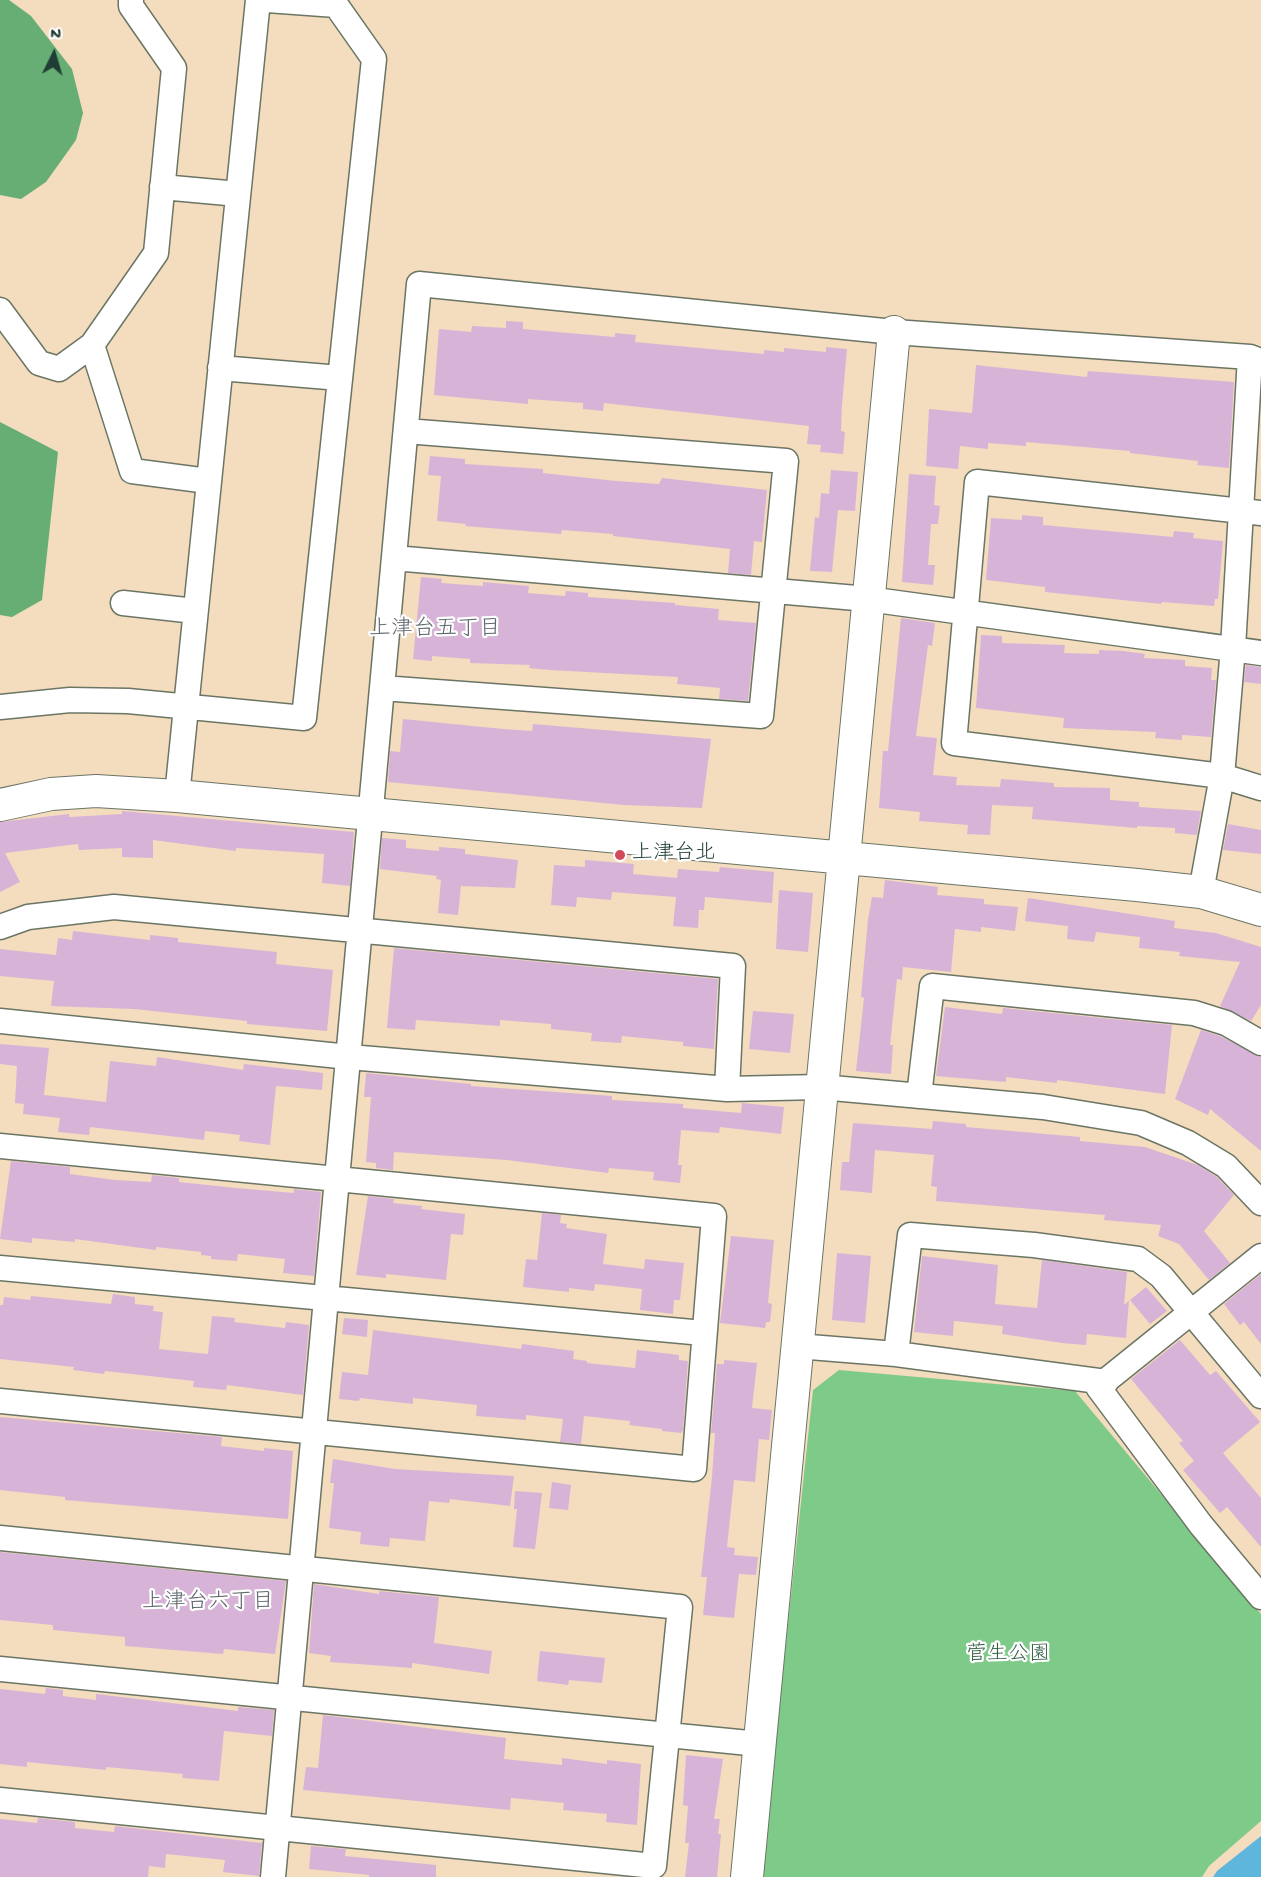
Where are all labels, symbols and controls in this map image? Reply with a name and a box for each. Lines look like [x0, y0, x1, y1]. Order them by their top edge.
north arrow [24, 24, 84, 84]
text: N [50, 26, 62, 45]
district label: 上津台五丁目 [369, 618, 501, 644]
place label: 上津台北 [632, 842, 716, 868]
marker: 上津台北 [613, 848, 627, 862]
district label: 上津台六丁目 [142, 1591, 274, 1617]
park label: 菅生公園 [966, 1643, 1050, 1669]

